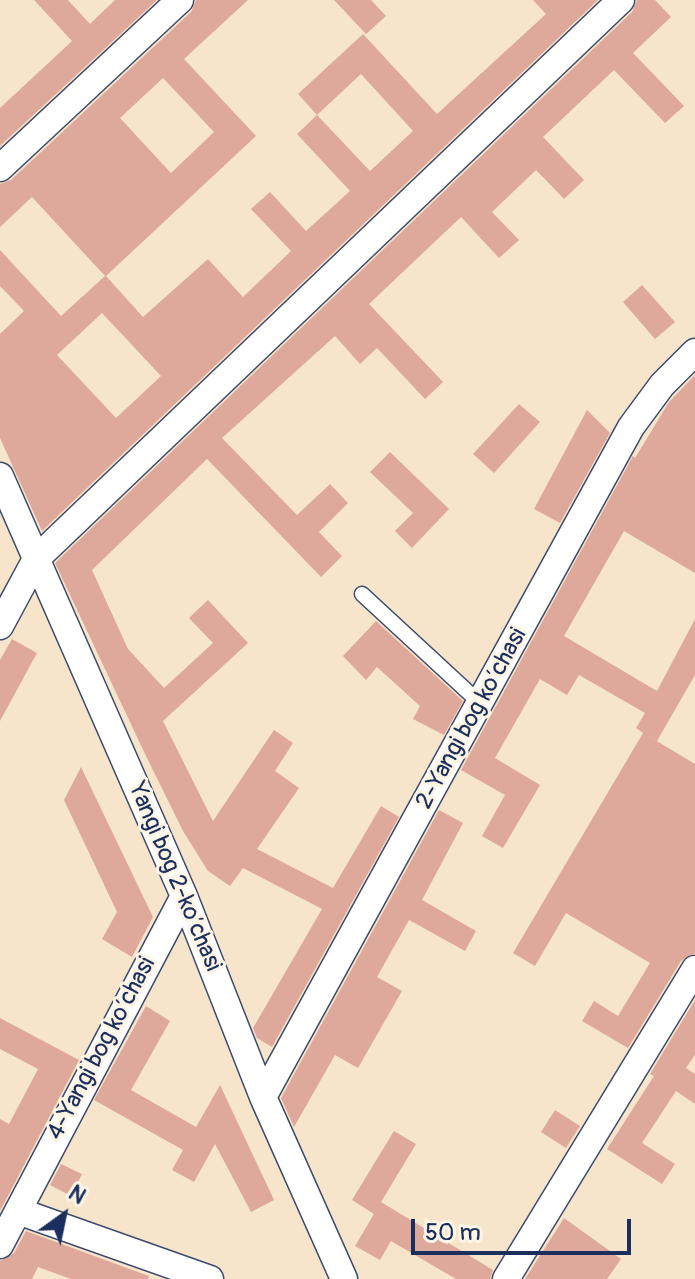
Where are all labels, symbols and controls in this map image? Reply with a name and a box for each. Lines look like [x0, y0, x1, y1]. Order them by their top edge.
street label: 2-Yangi bog koʼchasi [410, 624, 534, 814]
street label: Yangi bog 2-koʼchasi [121, 778, 227, 976]
street label: 4-Yangi bog koʼchasi [42, 953, 162, 1145]
north arrow [24, 1175, 104, 1255]
text: N [63, 1179, 91, 1211]
scale bar [415, 1203, 635, 1253]
text: 50 m [425, 1218, 481, 1247]

